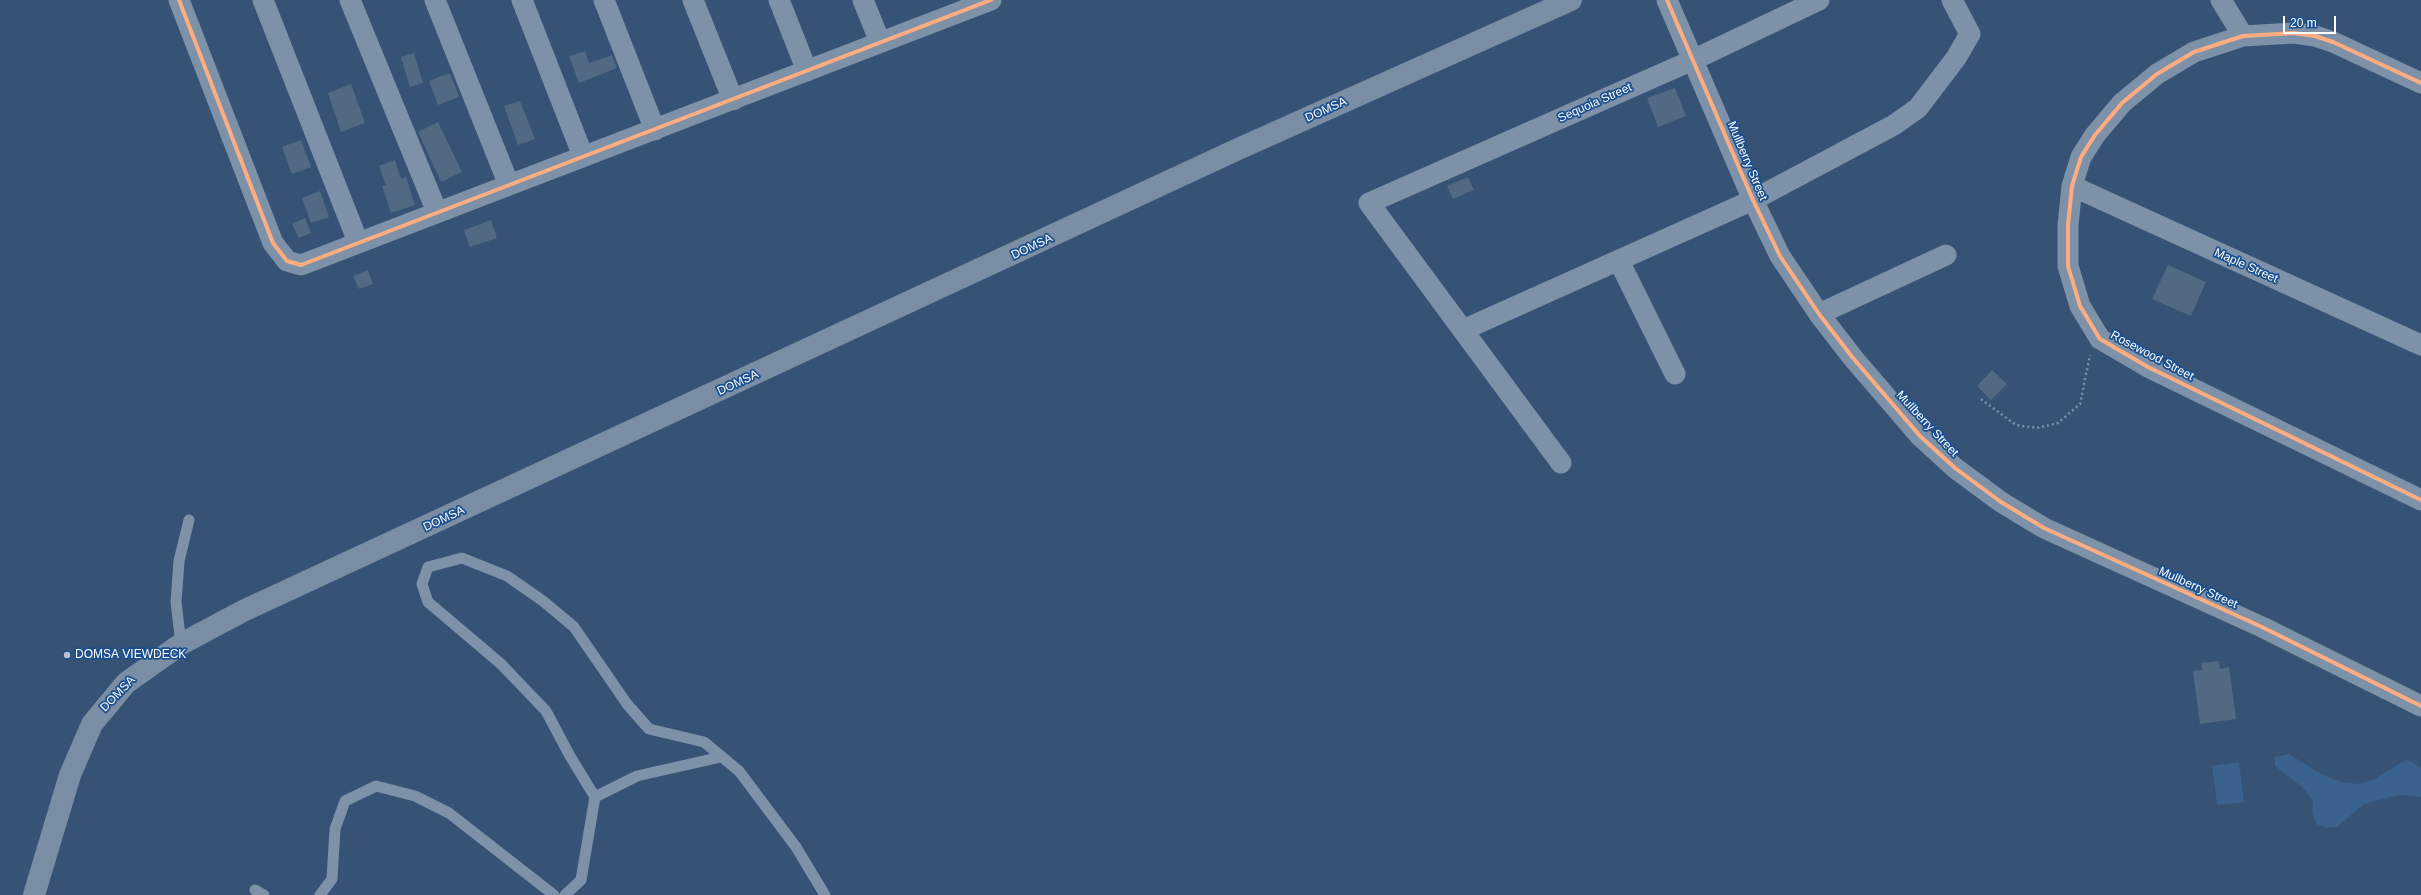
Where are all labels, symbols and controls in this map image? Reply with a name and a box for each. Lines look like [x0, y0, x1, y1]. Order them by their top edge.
scale bar [2285, 8, 2338, 34]
text: 20 m [2290, 16, 2317, 30]
street label: Sequoia Street [1556, 80, 1634, 126]
street label: DOMSA [1303, 94, 1349, 126]
street label: Mullberry Street [1724, 119, 1770, 203]
street label: DOMSA [1009, 231, 1055, 263]
street label: Maple Street [2212, 246, 2280, 286]
street label: Rosewood Street [2108, 328, 2196, 384]
street label: DOMSA [715, 367, 761, 399]
street label: Mullberry Street [1893, 388, 1961, 460]
street label: DOMSA [421, 503, 467, 535]
street label: Mullberry Street [2156, 564, 2240, 612]
place label: DOMSA VIEWDECK [75, 648, 186, 662]
marker: DOMSA VIEWDECK [62, 650, 72, 660]
street label: DOMSA [98, 673, 138, 715]

